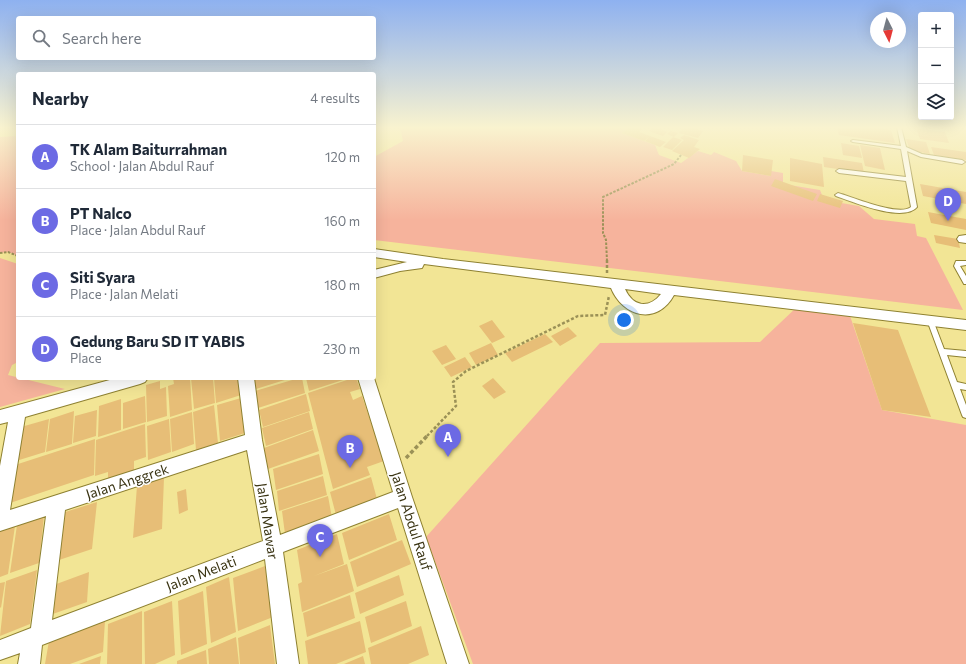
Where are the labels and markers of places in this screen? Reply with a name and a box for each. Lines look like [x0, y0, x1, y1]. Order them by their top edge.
pin: D [935, 188, 961, 221]
pin: A [435, 424, 461, 457]
pin: B [337, 435, 363, 468]
pin: C [307, 524, 333, 557]

